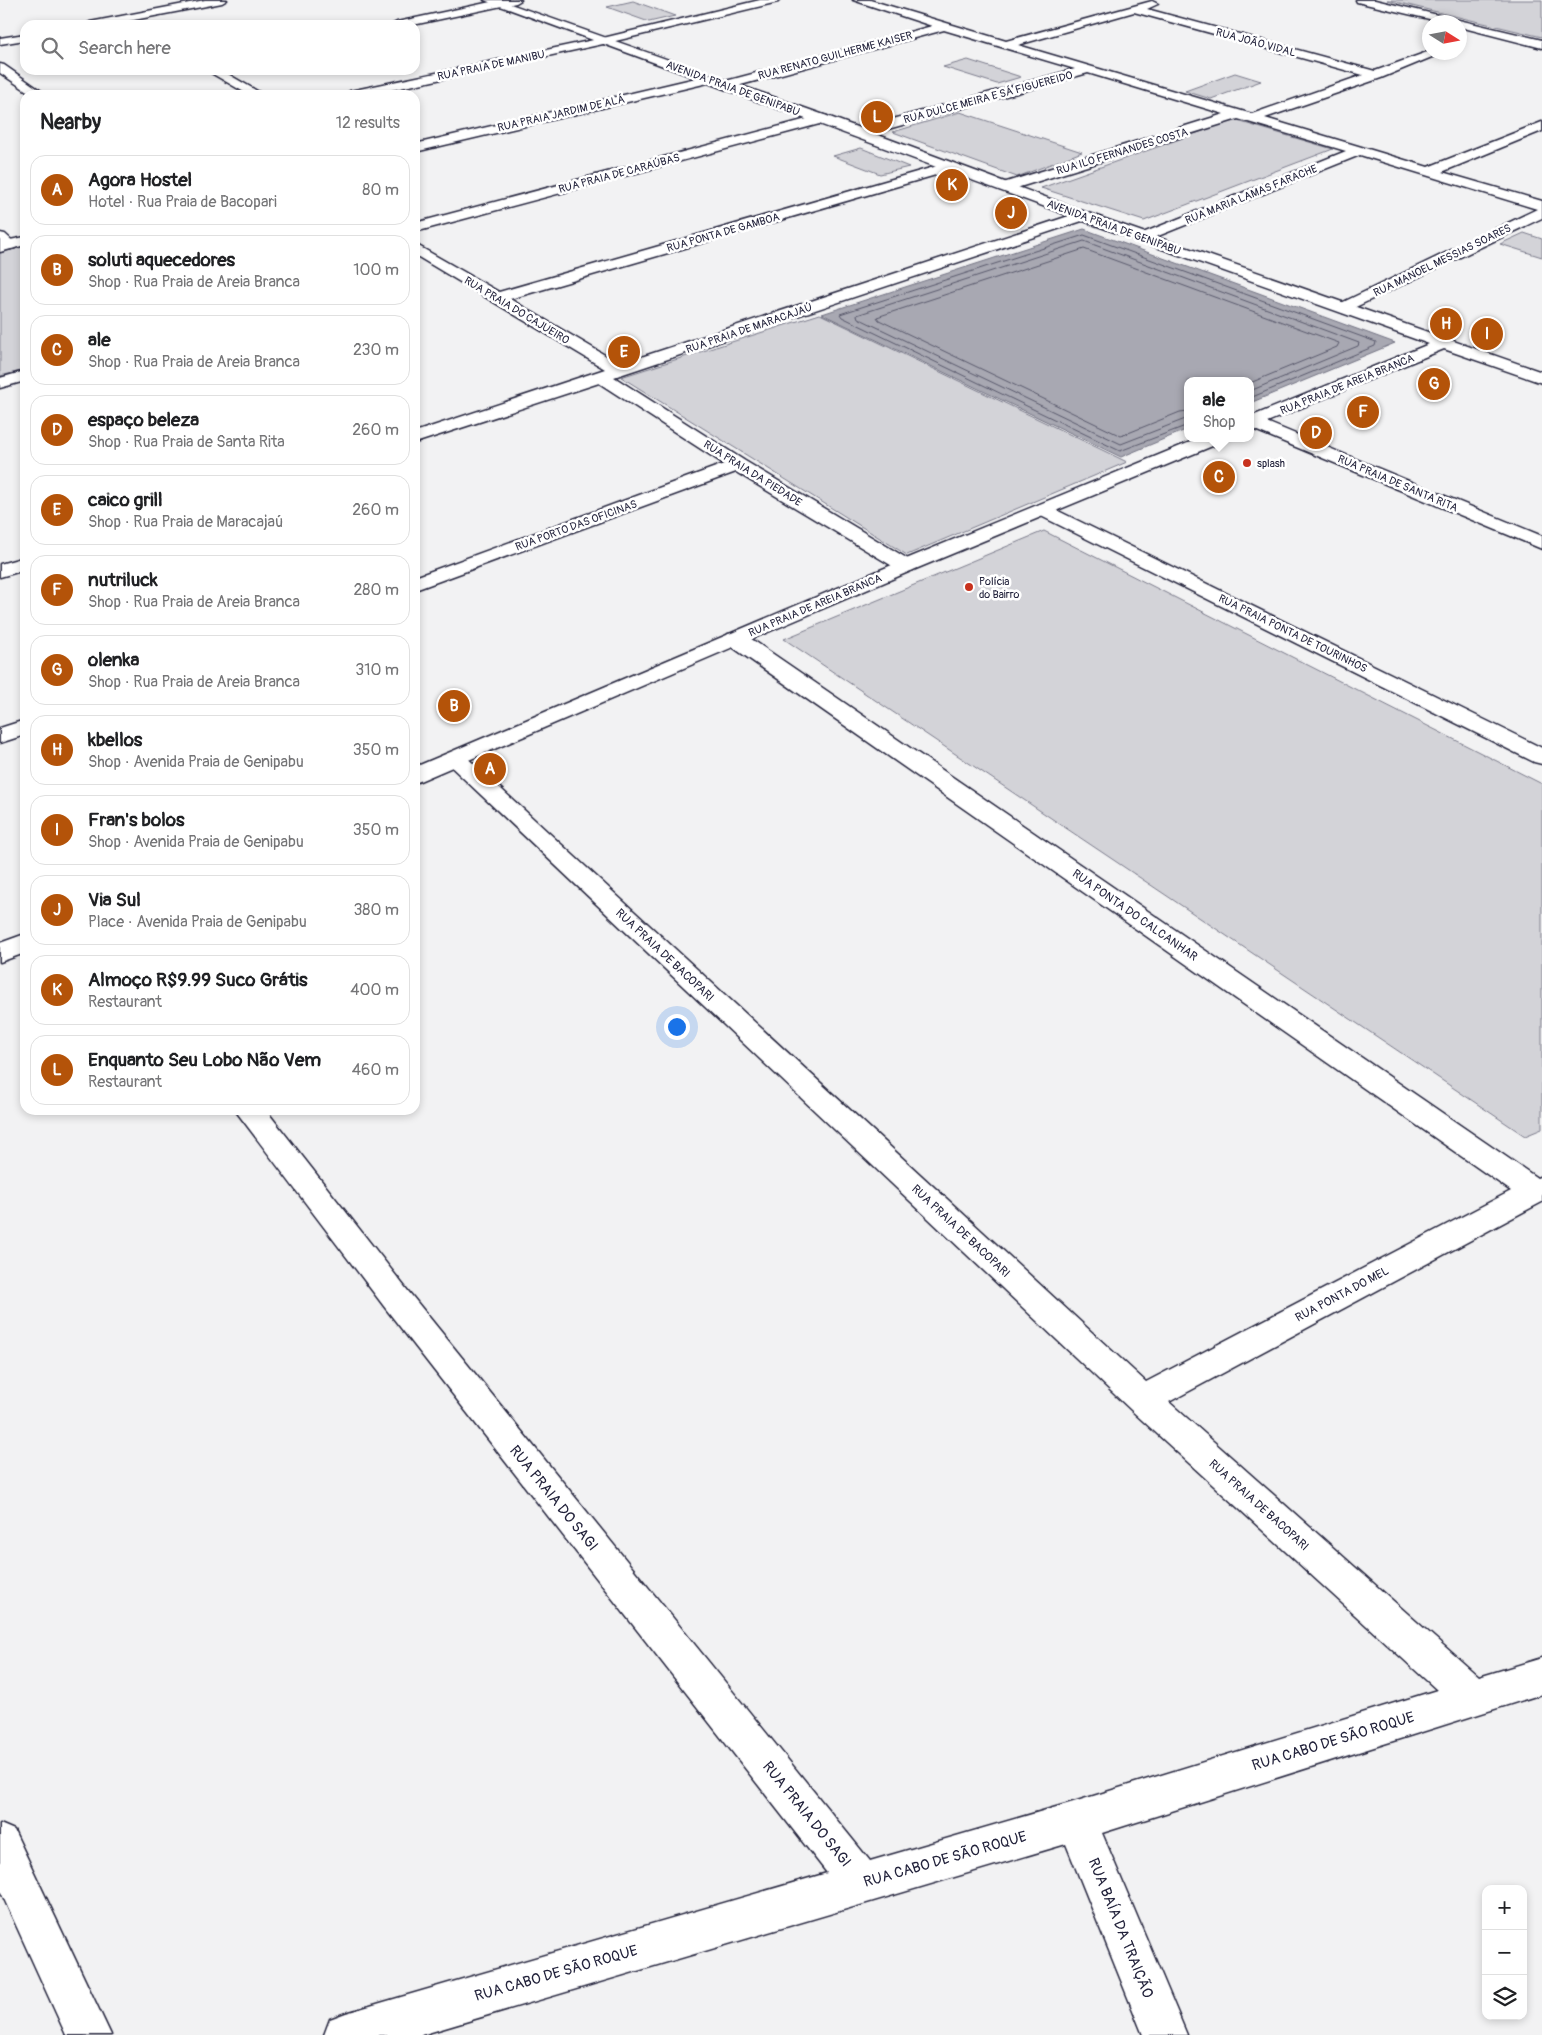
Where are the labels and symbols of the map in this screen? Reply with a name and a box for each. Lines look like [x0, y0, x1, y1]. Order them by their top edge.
north arrow [1422, 15, 1467, 60]
street label: RUA JOÃO VIDAL [1215, 26, 1297, 59]
street label: RUA RENATO GUILHERME KAISER [757, 29, 914, 82]
street label: RUA PRAIA DE MANIBU [436, 48, 546, 83]
street label: AVENIDA PRAIA DE GENIPABU [664, 58, 801, 119]
street label: RUA DULCE MEIRA E SÁ FIGUEREIDO [902, 69, 1074, 126]
street label: RUA PRAIA JARDIM DE ALÁ [496, 93, 626, 134]
pin: L [861, 98, 893, 136]
street label: RUA ILO FERNANDES COSTA [1055, 125, 1189, 178]
street label: RUA PRAIA DE CARAÚBAS [557, 151, 681, 196]
street label: RUA MARIA LAMAS FARACHE [1183, 162, 1319, 227]
pin: K [936, 166, 968, 204]
pin: J [995, 194, 1027, 232]
street label: AVENIDA PRAIA DE GENIPABU [1045, 197, 1182, 258]
street label: RUA PONTA DE GAMBOA [665, 210, 781, 255]
street label: RUA MANOEL MESSIAS SOARES [1371, 221, 1513, 300]
street label: RUA PRAIA DO CAJUEIRO [462, 274, 572, 347]
street label: RUA PRAIA DE MARACAJAÚ [684, 301, 814, 356]
pin: H [1430, 305, 1462, 343]
pin: I [1471, 315, 1503, 353]
pin: E [608, 333, 640, 371]
street label: RUA PRAIA DE AREIA BRANCA [1278, 352, 1416, 417]
pin: G [1418, 365, 1450, 403]
pin: F [1347, 393, 1379, 431]
pin: D [1300, 414, 1332, 452]
street label: RUA PRAIA DA PIEDADE [701, 438, 804, 509]
street label: RUA PRAIA DE SANTA RITA [1336, 452, 1460, 515]
marker: splash [1241, 457, 1253, 469]
place label: splash [1257, 457, 1285, 470]
pin: C [1203, 458, 1235, 496]
street label: RUA PORTO DAS OFICINAS [514, 497, 639, 554]
street label: RUA PRAIA DE AREIA BRANCA [747, 571, 884, 639]
place label: Polícia do Bairro [979, 575, 1019, 601]
marker: Polícia do Bairro [963, 581, 975, 593]
street label: RUA PRAIA PONTA DE TOURINHOS [1216, 592, 1369, 675]
pin: B [438, 687, 470, 725]
pin: A [474, 750, 506, 788]
street label: RUA PONTA DO CALCANHAR [1069, 866, 1200, 965]
street label: RUA PRAIA DE BACOPARI [612, 906, 717, 1005]
your location [664, 1014, 690, 1040]
street label: RUA PRAIA DE BACOPARI [908, 1182, 1013, 1281]
street label: RUA PONTA DO MEL [1293, 1263, 1392, 1325]
street label: RUA PRAIA DO SAGI [505, 1442, 602, 1555]
street label: RUA PRAIA DE BACOPARI [1206, 1457, 1312, 1554]
street label: RUA CABO DE SÃO ROQUE [1250, 1708, 1417, 1775]
street label: RUA PRAIA DO SAGI [758, 1758, 855, 1871]
street label: RUA CABO DE SÃO ROQUE [861, 1827, 1029, 1892]
street label: RUA BAÍA DA TRAIÇÃO [1084, 1855, 1157, 2001]
street label: RUA CABO DE SÃO ROQUE [472, 1941, 640, 2006]

